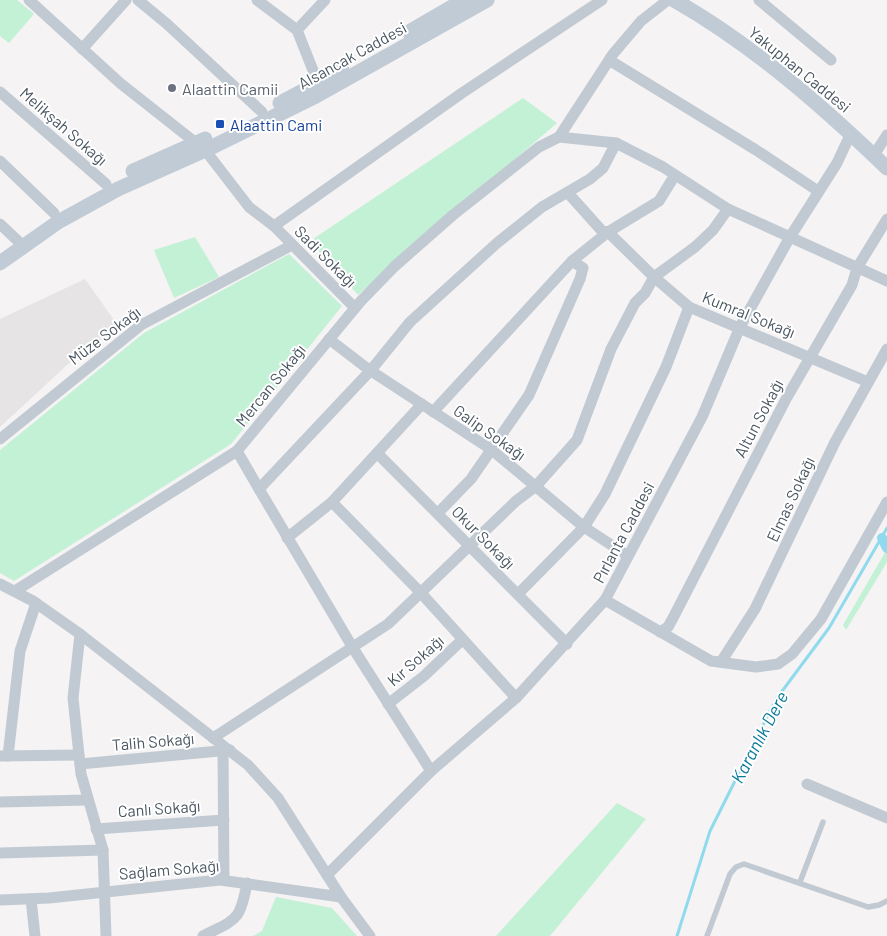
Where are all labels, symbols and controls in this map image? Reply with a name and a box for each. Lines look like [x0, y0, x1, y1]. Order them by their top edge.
street label: Alsancak Caddesi [295, 17, 409, 93]
street label: Yakuphan Caddesi [745, 22, 855, 116]
place label: Alaattin Camii [182, 79, 278, 98]
marker: Alaattin Camii [166, 82, 178, 94]
street label: Melikşah Sokağı [16, 83, 112, 169]
place label: Alaattin Cami [230, 115, 322, 134]
marker: Alaattin Cami [214, 118, 226, 130]
street label: Sadi Sokağı [291, 221, 361, 291]
street label: Kumral Sokağı [700, 287, 798, 341]
street label: Müze Sokağı [64, 302, 144, 368]
street label: Mercan Sokağı [231, 340, 309, 430]
street label: Altun Sokağı [729, 376, 787, 460]
street label: Galip Sokağı [450, 400, 530, 464]
street label: Elmas Sokağı [762, 453, 818, 545]
street label: Pırlanta Caddesi [588, 478, 658, 586]
street label: Okur Sokağı [448, 501, 520, 573]
street label: Kır Sokağı [383, 630, 447, 690]
water label: Karanlık Dere [726, 687, 792, 787]
street label: Talih Sokağı [111, 728, 195, 754]
street label: Canlı Sokağı [117, 796, 201, 820]
street label: Sağlam Sokağı [118, 855, 220, 883]

